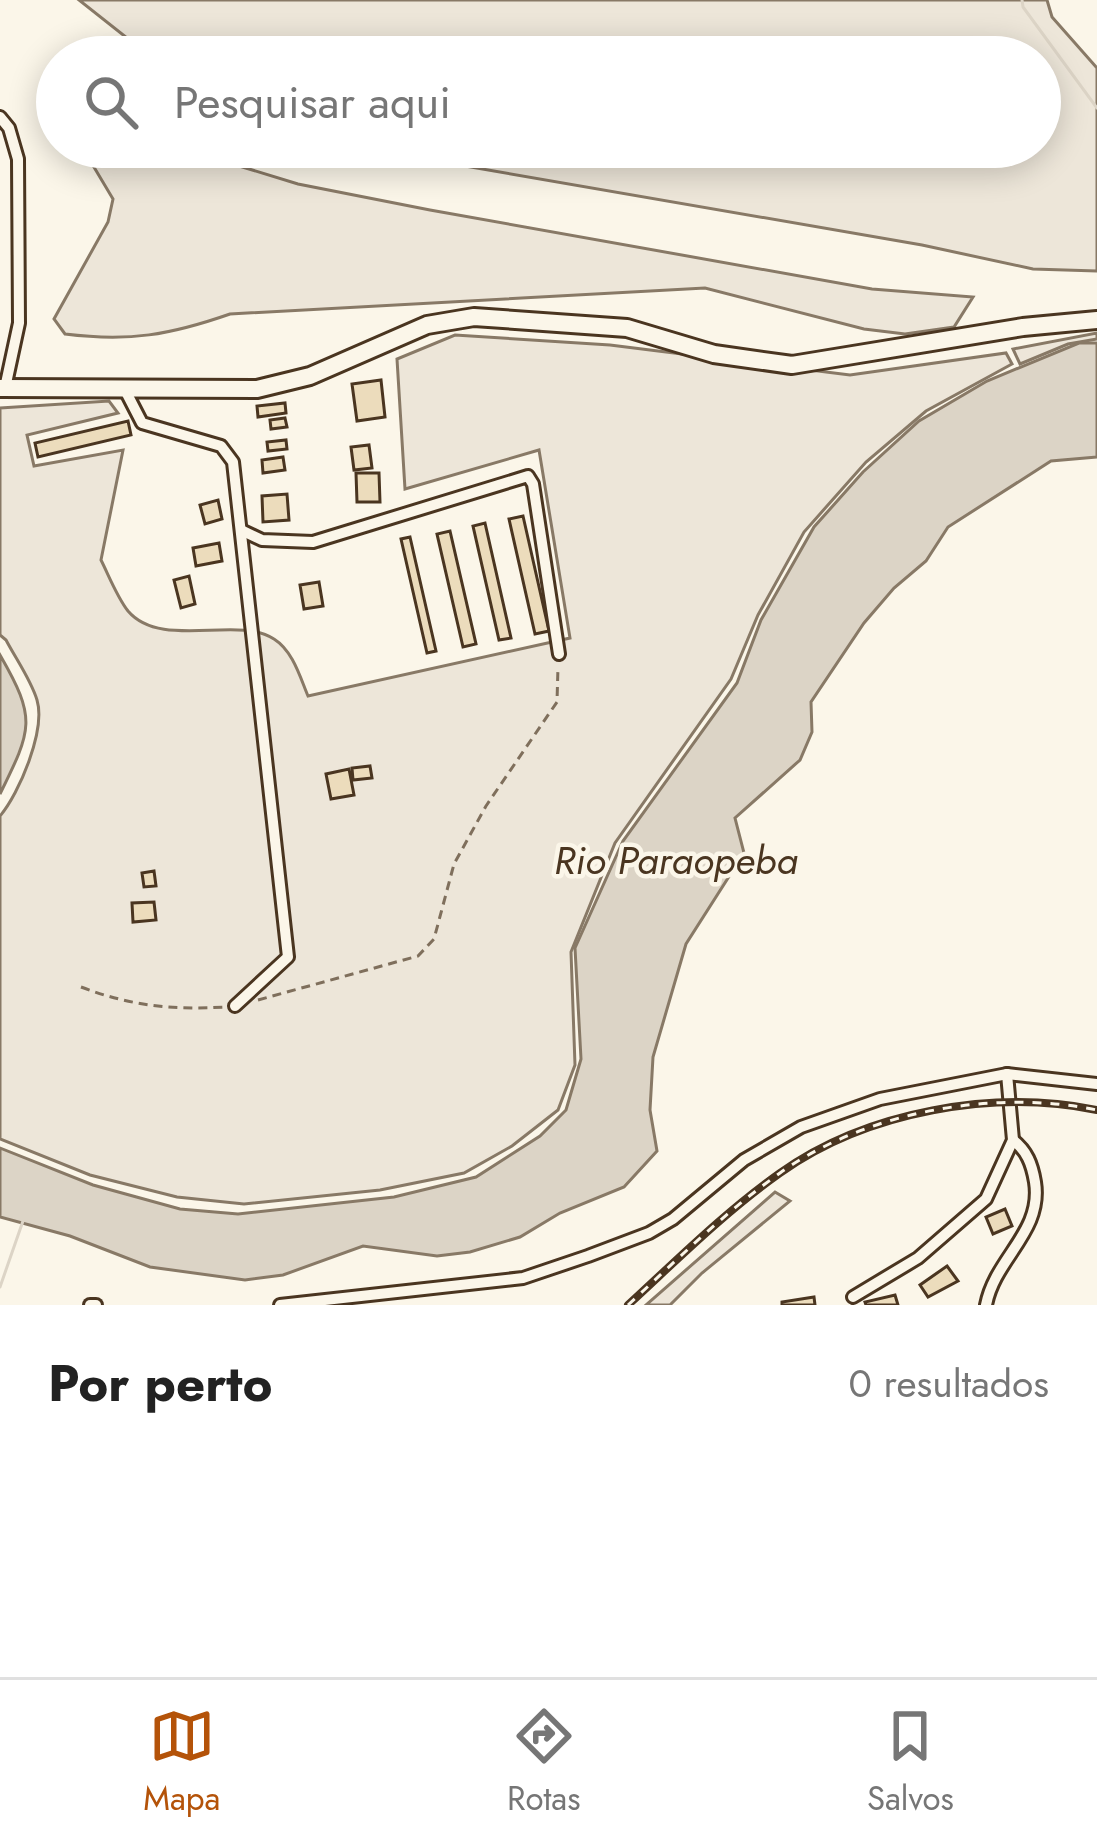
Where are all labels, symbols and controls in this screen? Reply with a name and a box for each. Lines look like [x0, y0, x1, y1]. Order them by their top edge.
search box [36, 36, 1061, 168]
icon: search [78, 69, 144, 135]
text: Pesquisar aqui [174, 70, 451, 135]
water label: Rio Paraopeba [554, 832, 798, 889]
text: Por perto [48, 1346, 273, 1420]
text: 0 resultados [849, 1355, 1049, 1412]
tab: Mapa [143, 1703, 221, 1822]
tab: Rotas [507, 1703, 581, 1822]
tab: Salvos [867, 1703, 954, 1822]

